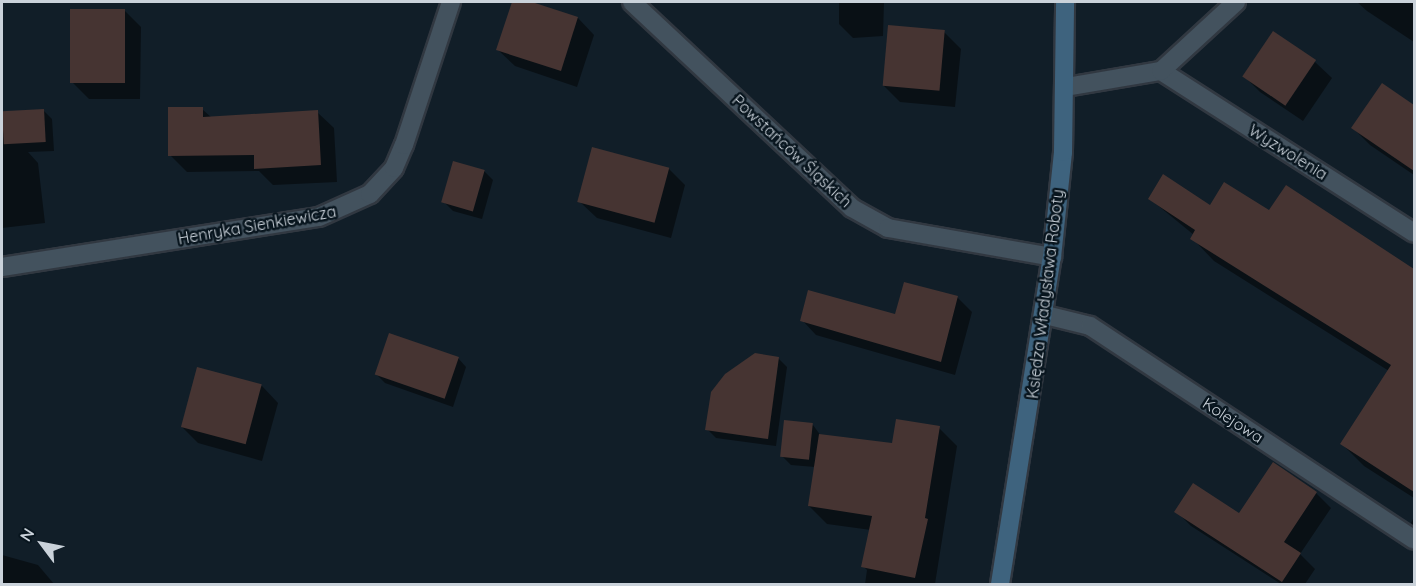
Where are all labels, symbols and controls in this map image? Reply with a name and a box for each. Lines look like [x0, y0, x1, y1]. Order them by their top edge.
street label: Powstańców Śląskich [728, 91, 856, 211]
street label: Wyzwolenia [1245, 120, 1331, 184]
street label: Księdza Władysława Roboty [1023, 188, 1067, 400]
street label: Henryka Sienkiewicza [176, 202, 338, 248]
street label: Kolejowa [1199, 393, 1267, 447]
north arrow [12, 514, 72, 574]
text: N [15, 524, 38, 545]

